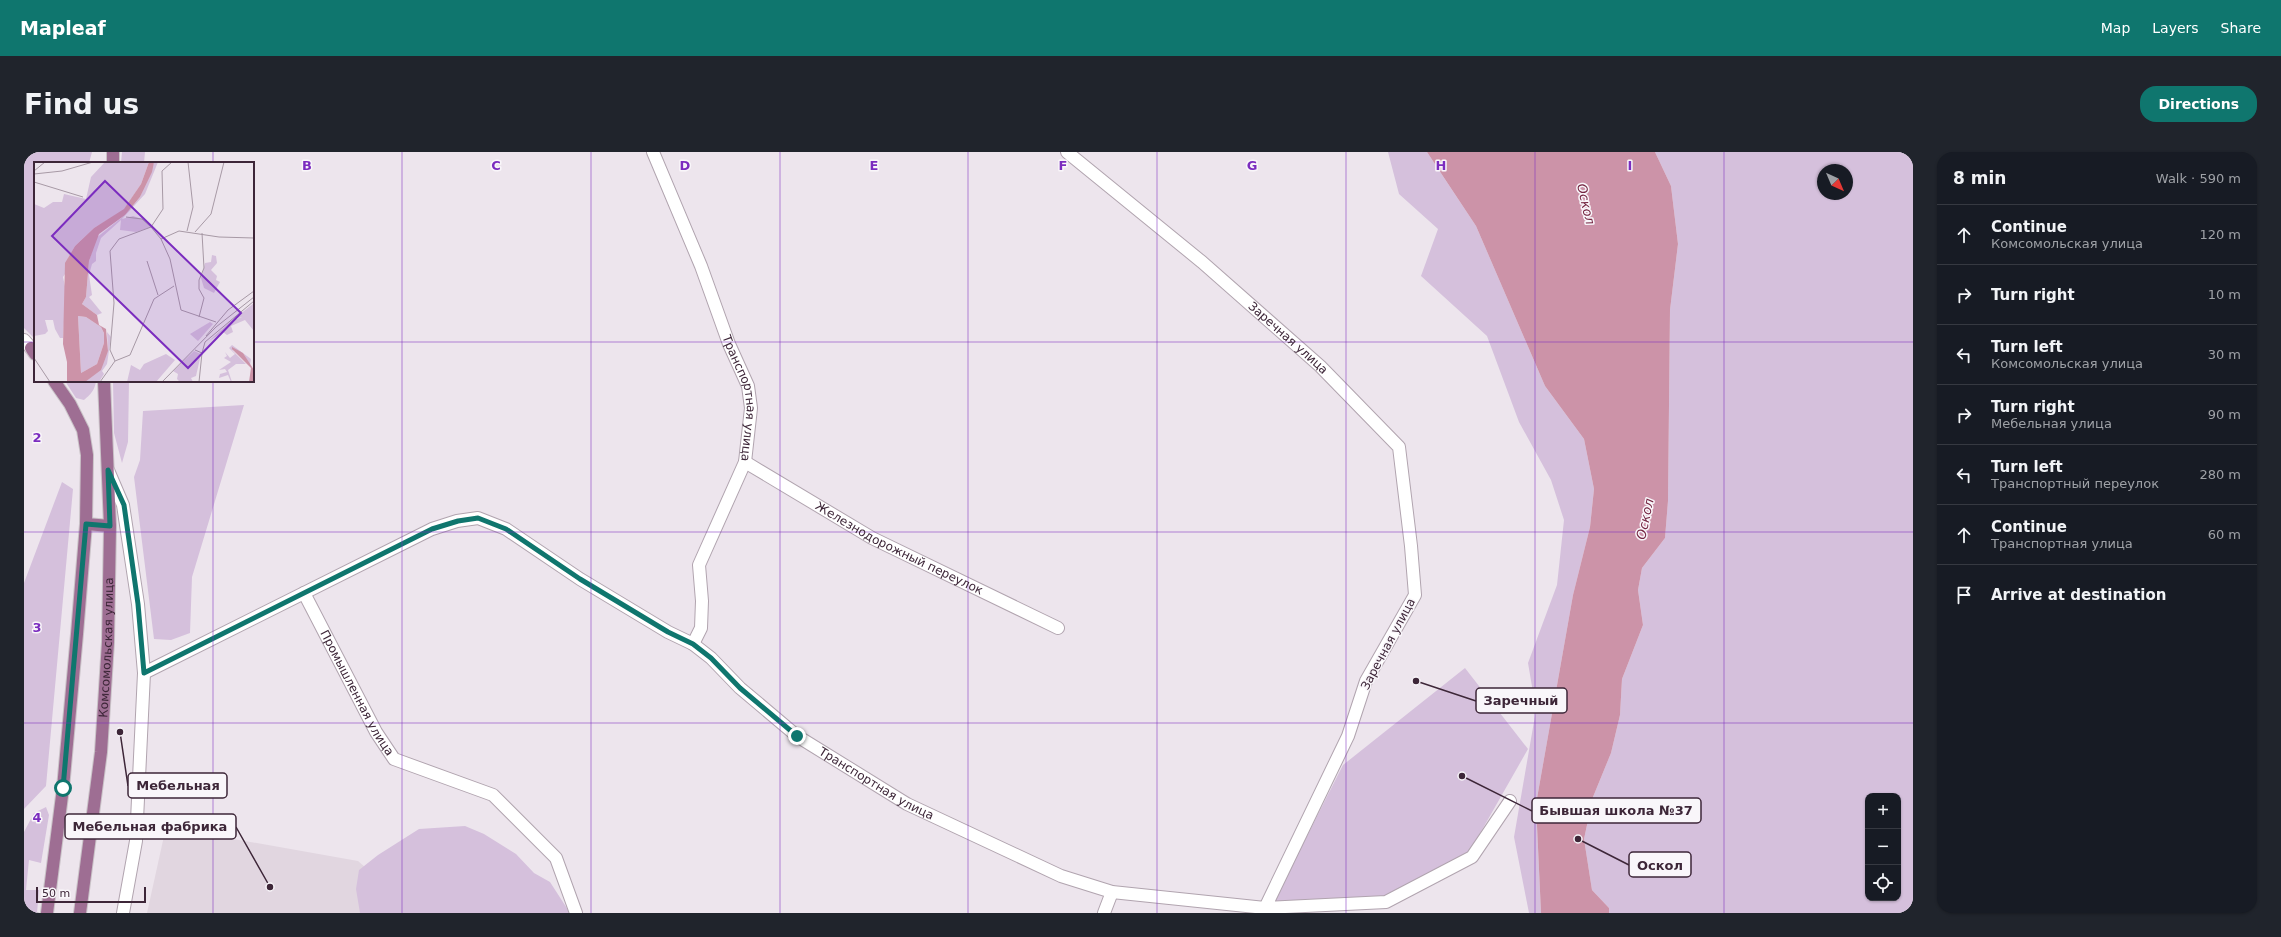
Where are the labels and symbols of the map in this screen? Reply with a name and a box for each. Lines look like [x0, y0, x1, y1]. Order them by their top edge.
text: B [302, 158, 312, 173]
text: C [491, 158, 501, 173]
text: D [680, 158, 691, 173]
text: E [870, 158, 878, 173]
text: F [1059, 158, 1067, 173]
text: G [1247, 158, 1257, 173]
text: H [1436, 158, 1446, 173]
text: I [1628, 158, 1632, 173]
inset map [34, 162, 254, 382]
north arrow [1817, 164, 1853, 200]
water label: Оскол [1574, 182, 1598, 226]
street label: Заречная улица [1245, 299, 1331, 377]
street label: Транспортная улица [719, 332, 758, 462]
text: 2 [32, 430, 42, 445]
water label: Оскол [1633, 497, 1657, 541]
street label: Железнодорожный переулок [813, 499, 985, 598]
street label: Комсомольская улица [96, 577, 116, 718]
street label: Заречная улица [1358, 596, 1418, 692]
text: 3 [32, 620, 42, 635]
street label: Промышленная улица [317, 628, 397, 758]
callout: Заречный [1476, 688, 1567, 713]
text: Заречный [1484, 693, 1558, 708]
route end [788, 727, 806, 745]
street label: Транспортная улица [816, 744, 936, 823]
callout: Мебельная [128, 773, 227, 798]
text: Мебельная [136, 778, 220, 793]
route start [54, 779, 72, 797]
callout: Бывшая школа №37 [1532, 798, 1701, 823]
text: Бывшая школа №37 [1539, 803, 1693, 818]
text: 4 [32, 810, 42, 825]
callout: Мебельная фабрика [65, 814, 236, 839]
text: Мебельная фабрика [73, 819, 227, 834]
callout: Оскол [1629, 852, 1691, 877]
text: Оскол [1637, 858, 1683, 873]
scale bar [36, 885, 146, 904]

